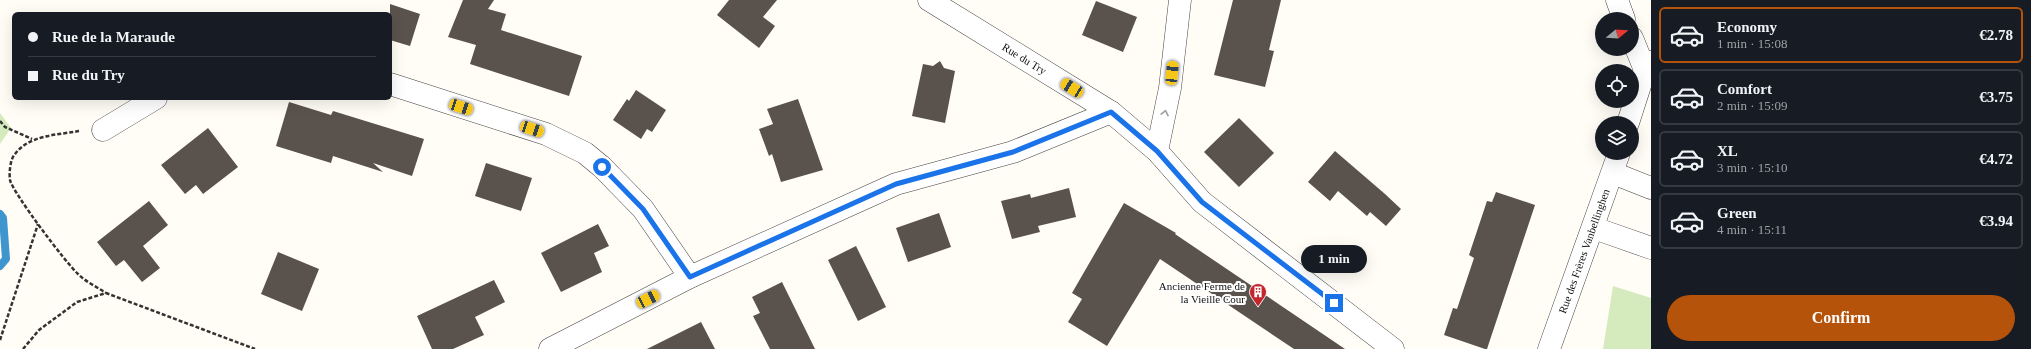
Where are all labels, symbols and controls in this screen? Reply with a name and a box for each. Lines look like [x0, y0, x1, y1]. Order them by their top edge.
north arrow [1595, 12, 1639, 56]
map controls [1595, 12, 1639, 160]
icon: car [1669, 17, 1705, 53]
text: Economy [1717, 19, 1777, 35]
text: €2.78 [1979, 27, 2013, 43]
text: Rue de la Maraude [52, 29, 175, 45]
text: 1 min · 15:08 [1717, 36, 1787, 51]
street label: Rue du Try [1000, 41, 1049, 77]
car [1165, 60, 1179, 86]
button: locate [1595, 64, 1639, 108]
text: Rue du Try [52, 67, 125, 83]
car [1059, 77, 1085, 99]
icon: car [1669, 79, 1705, 115]
text: Comfort [1717, 81, 1772, 97]
text: €3.75 [1979, 89, 2013, 105]
car [448, 98, 474, 116]
text: 2 min · 15:09 [1717, 98, 1787, 113]
one-way arrow [1160, 109, 1168, 116]
button: layers [1595, 116, 1639, 160]
car [519, 120, 545, 138]
icon: car [1669, 141, 1705, 177]
text: XL [1717, 143, 1738, 159]
text: €4.72 [1979, 151, 2013, 167]
route start [593, 158, 611, 176]
text: 3 min · 15:10 [1717, 160, 1787, 175]
street label: Rue des Frères Vanbellinghen [1556, 187, 1612, 315]
icon: car [1669, 203, 1705, 239]
text: Green [1717, 205, 1757, 221]
text: €3.94 [1979, 213, 2013, 229]
text: 4 min · 15:11 [1717, 222, 1787, 237]
callout: 1 min [1301, 245, 1367, 273]
text: 1 min [1318, 251, 1350, 266]
place label: Ancienne Ferme de la Vieille Cour [1159, 280, 1245, 305]
building icon: Ancienne Ferme de la Vieille Cour [1248, 282, 1268, 307]
car [635, 288, 661, 310]
route end [1325, 294, 1343, 312]
button: Confirm [1667, 295, 2015, 341]

